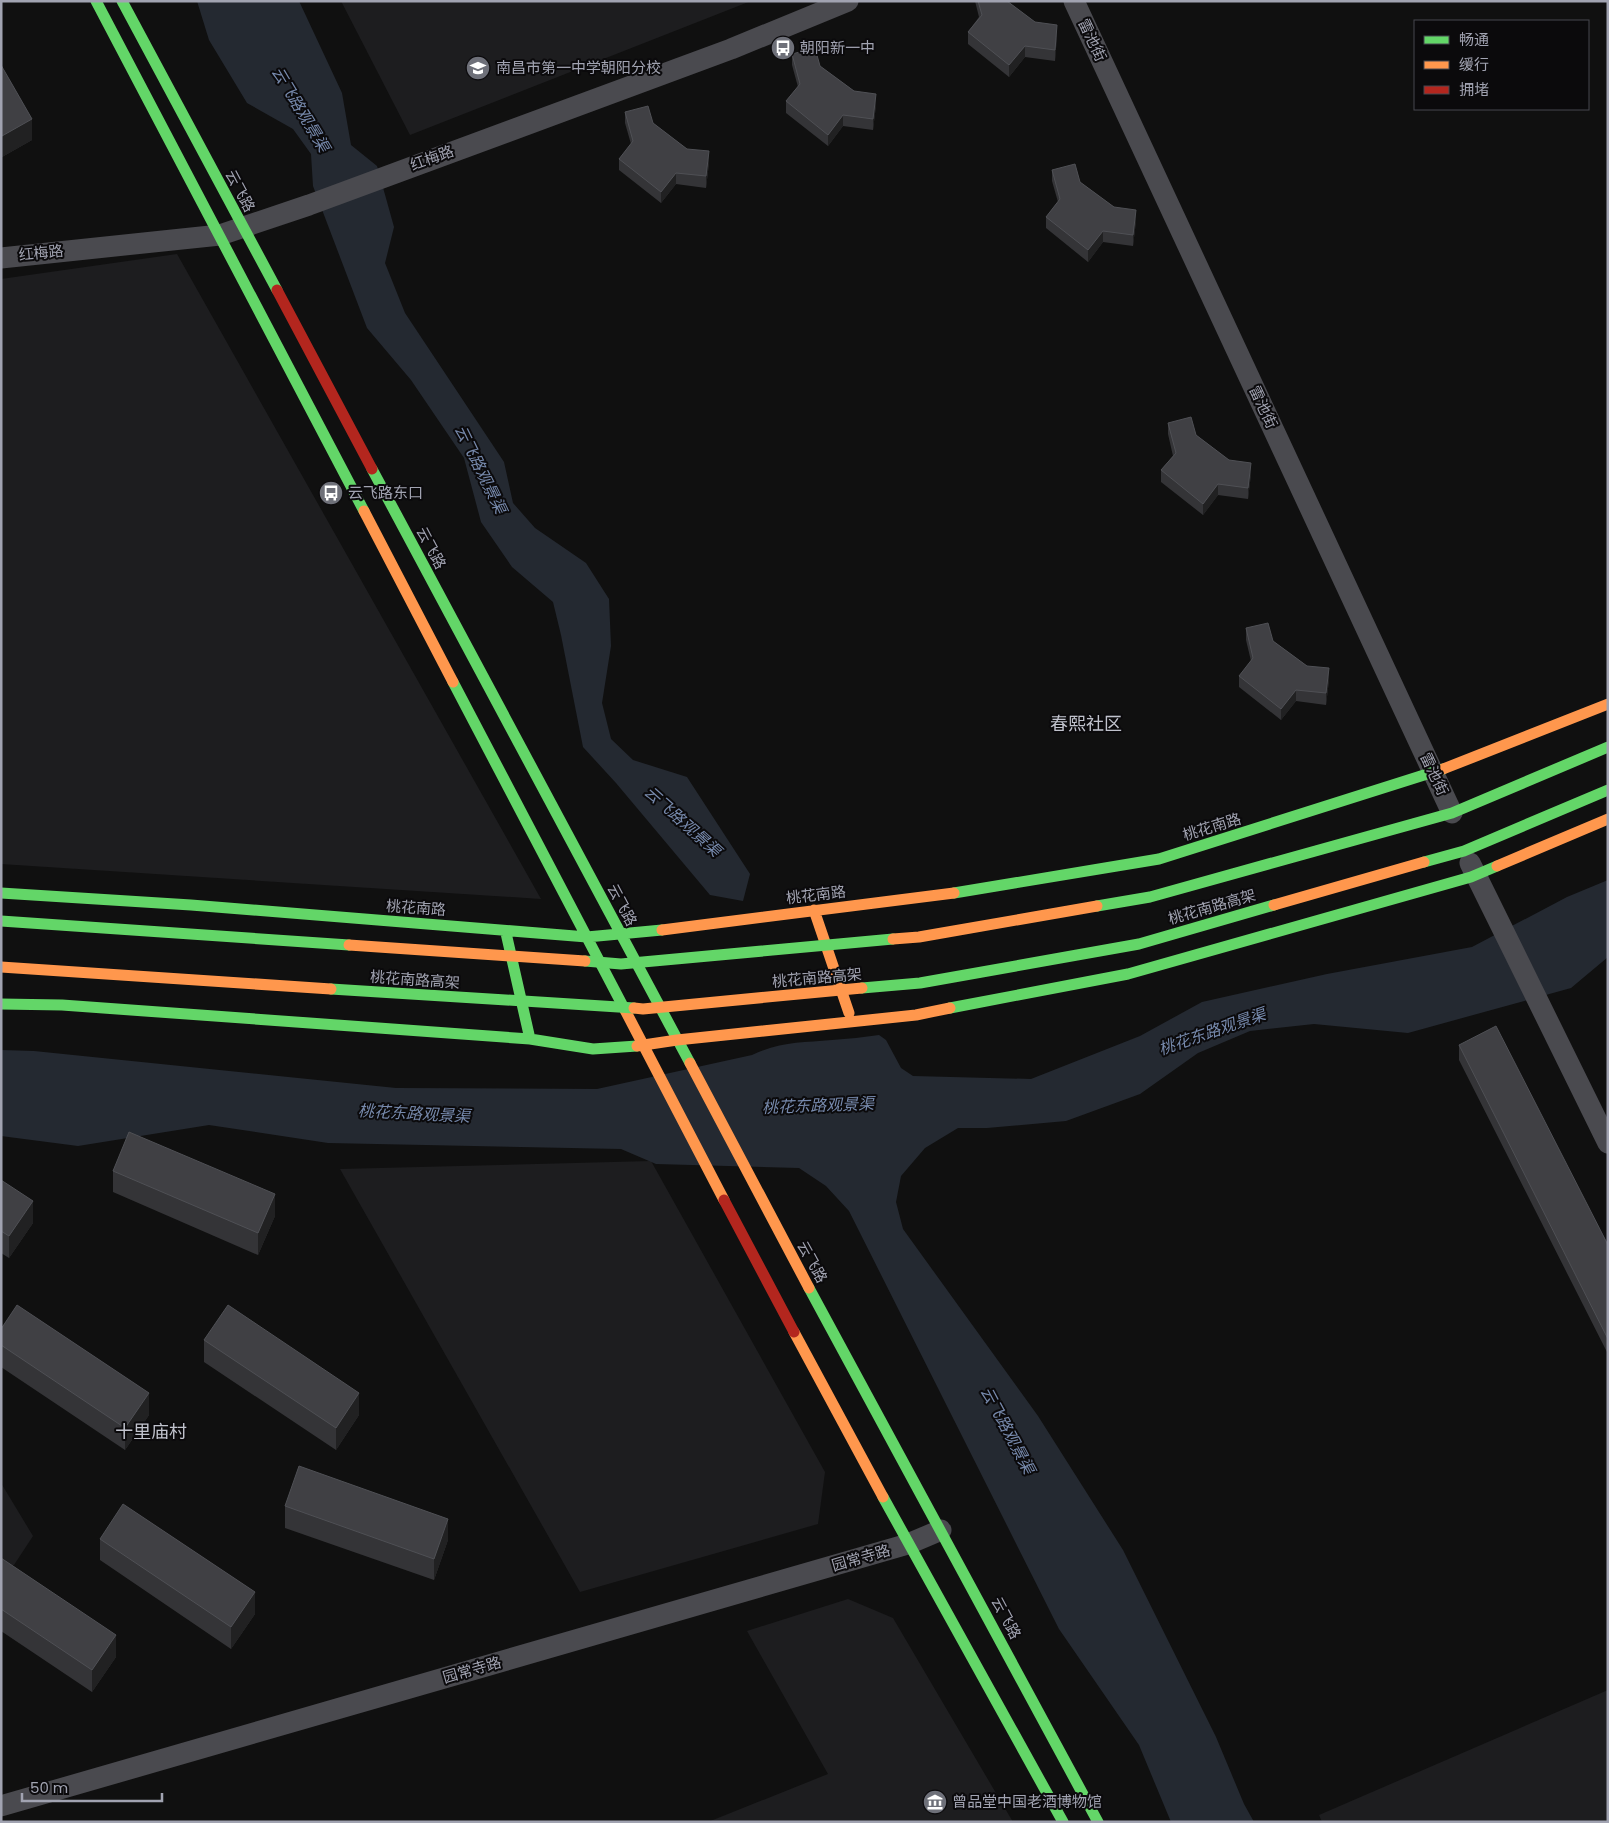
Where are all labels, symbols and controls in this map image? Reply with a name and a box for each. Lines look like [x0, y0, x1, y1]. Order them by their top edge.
street label: 雷池街 [1073, 15, 1111, 65]
legend [1414, 20, 1589, 110]
text: 畅通 [1459, 29, 1489, 50]
bus stop icon: 朝阳新一中 [770, 35, 796, 61]
place label: 朝阳新一中 [800, 37, 875, 58]
text: 缓行 [1459, 54, 1489, 75]
school or university icon: 南昌市第一中学朝阳分校 [465, 55, 491, 81]
place label: 南昌市第一中学朝阳分校 [496, 57, 661, 78]
water label: 云飞路观景渠 [266, 62, 336, 158]
text: 拥堵 [1459, 79, 1489, 100]
street label: 红梅路 [407, 140, 457, 175]
street label: 云飞路 [221, 166, 260, 216]
street label: 红梅路 [17, 240, 64, 265]
street label: 雷池街 [1244, 382, 1282, 432]
water label: 云飞路观景渠 [449, 421, 513, 519]
bus stop icon: 云飞路东口 [318, 480, 344, 506]
place label: 云飞路东口 [348, 482, 423, 503]
street label: 云飞路 [412, 523, 451, 573]
district label: 春熙社区 [1050, 711, 1122, 736]
street label: 雷池街 [1415, 749, 1453, 799]
water label: 云飞路观景渠 [639, 781, 728, 863]
street label: 桃花南路 [1180, 808, 1244, 845]
street label: 云飞路 [603, 880, 642, 930]
street label: 桃花南路 [785, 880, 847, 909]
street label: 桃花南路高架 [1166, 884, 1258, 929]
street label: 桃花南路 [385, 895, 447, 920]
street label: 桃花南路高架 [771, 963, 863, 992]
street label: 桃花南路高架 [369, 966, 461, 993]
water label: 桃花东路观景渠 [1155, 1002, 1271, 1061]
water label: 桃花东路观景渠 [762, 1092, 876, 1119]
water label: 桃花东路观景渠 [357, 1099, 472, 1128]
street label: 云飞路 [792, 1237, 833, 1287]
water label: 云飞路观景渠 [975, 1382, 1041, 1480]
district label: 十里庙村 [115, 1419, 187, 1444]
street label: 园常寺路 [829, 1539, 893, 1576]
street label: 云飞路 [987, 1593, 1026, 1643]
street label: 园常寺路 [440, 1651, 504, 1688]
scale bar [22, 1770, 162, 1802]
text: 50 m [30, 1777, 68, 1798]
museum icon: 曾品堂中国老酒博物馆 [922, 1789, 948, 1815]
place label: 曾品堂中国老酒博物馆 [952, 1791, 1102, 1812]

